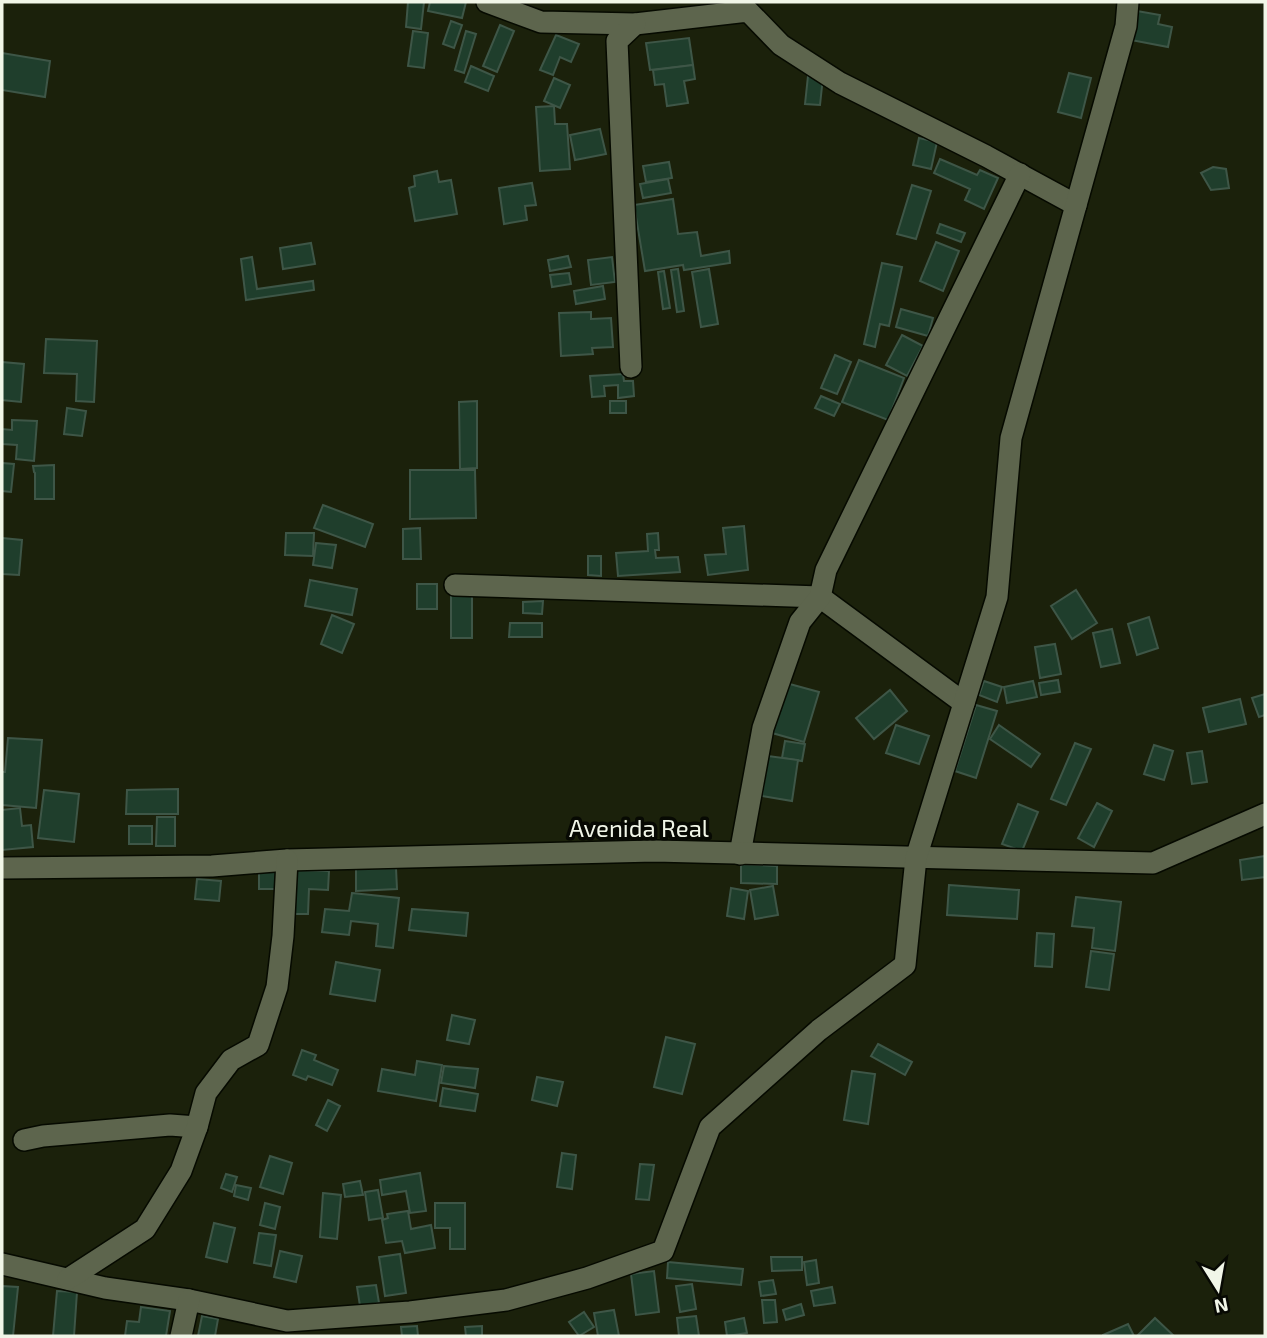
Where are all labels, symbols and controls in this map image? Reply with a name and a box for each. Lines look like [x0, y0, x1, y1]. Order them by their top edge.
street label: Avenida Real [569, 813, 709, 842]
north arrow [1183, 1254, 1253, 1324]
text: N [1212, 1294, 1230, 1319]

